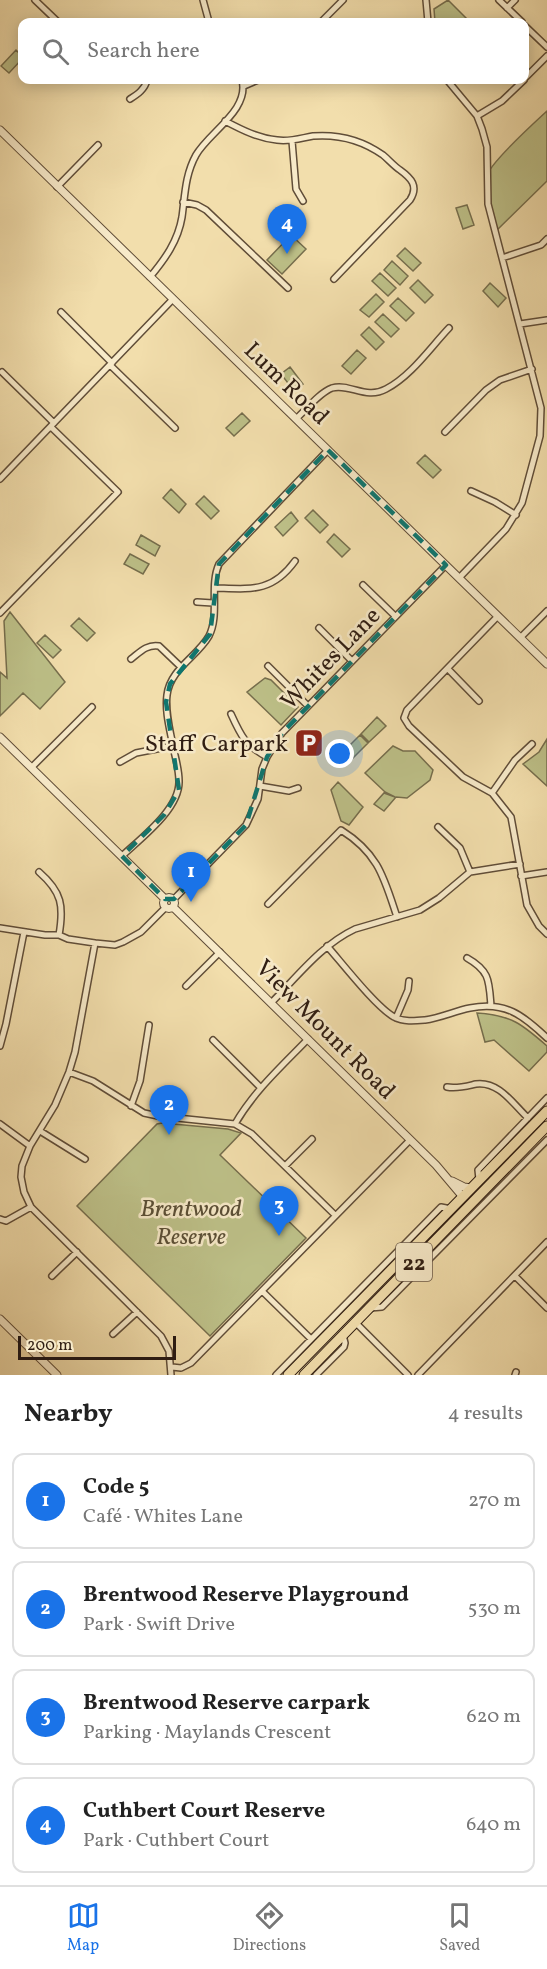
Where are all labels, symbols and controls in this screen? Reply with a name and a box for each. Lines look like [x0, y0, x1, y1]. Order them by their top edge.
search box [18, 18, 529, 84]
icon: search [39, 35, 72, 68]
text: Search here [87, 36, 200, 67]
pin: 4 [268, 204, 306, 254]
street label: Lum Road [235, 335, 336, 434]
street label: Whites Lane [274, 600, 389, 718]
parking icon: Staff Carpark [293, 727, 325, 759]
place label: Staff Carpark [145, 728, 288, 762]
your location [325, 739, 354, 768]
pin: 1 [172, 852, 210, 902]
street label: View Mount Road [247, 953, 402, 1108]
pin: 2 [150, 1086, 188, 1135]
pin: 3 [260, 1186, 298, 1236]
park label: Brentwood Reserve [140, 1193, 242, 1255]
road number: 22 [396, 1243, 432, 1281]
scale bar [18, 1333, 176, 1360]
text: 200 m [27, 1335, 72, 1357]
text: Nearby [24, 1396, 113, 1432]
text: 4 results [448, 1400, 523, 1428]
text: Code 5 [83, 1472, 149, 1503]
text: 1 [41, 1487, 50, 1515]
text: 270 m [468, 1487, 521, 1515]
text: Café · Whites Lane [83, 1503, 243, 1531]
text: Brentwood Reserve Playground [83, 1580, 409, 1611]
text: 2 [40, 1595, 51, 1623]
text: 530 m [468, 1595, 521, 1623]
text: Park · Swift Drive [83, 1611, 235, 1639]
text: Brentwood Reserve carpark [83, 1688, 370, 1719]
text: 3 [40, 1703, 51, 1731]
text: 620 m [467, 1703, 521, 1731]
text: Parking · Maylands Crescent [83, 1719, 331, 1747]
text: Cuthbert Court Reserve [83, 1796, 325, 1827]
text: 4 [39, 1811, 52, 1839]
text: 640 m [466, 1811, 521, 1839]
text: Park · Cuthbert Court [83, 1827, 269, 1855]
tab: Map [67, 1899, 100, 1957]
tab: Directions [233, 1899, 306, 1957]
tab: Saved [439, 1899, 480, 1957]

